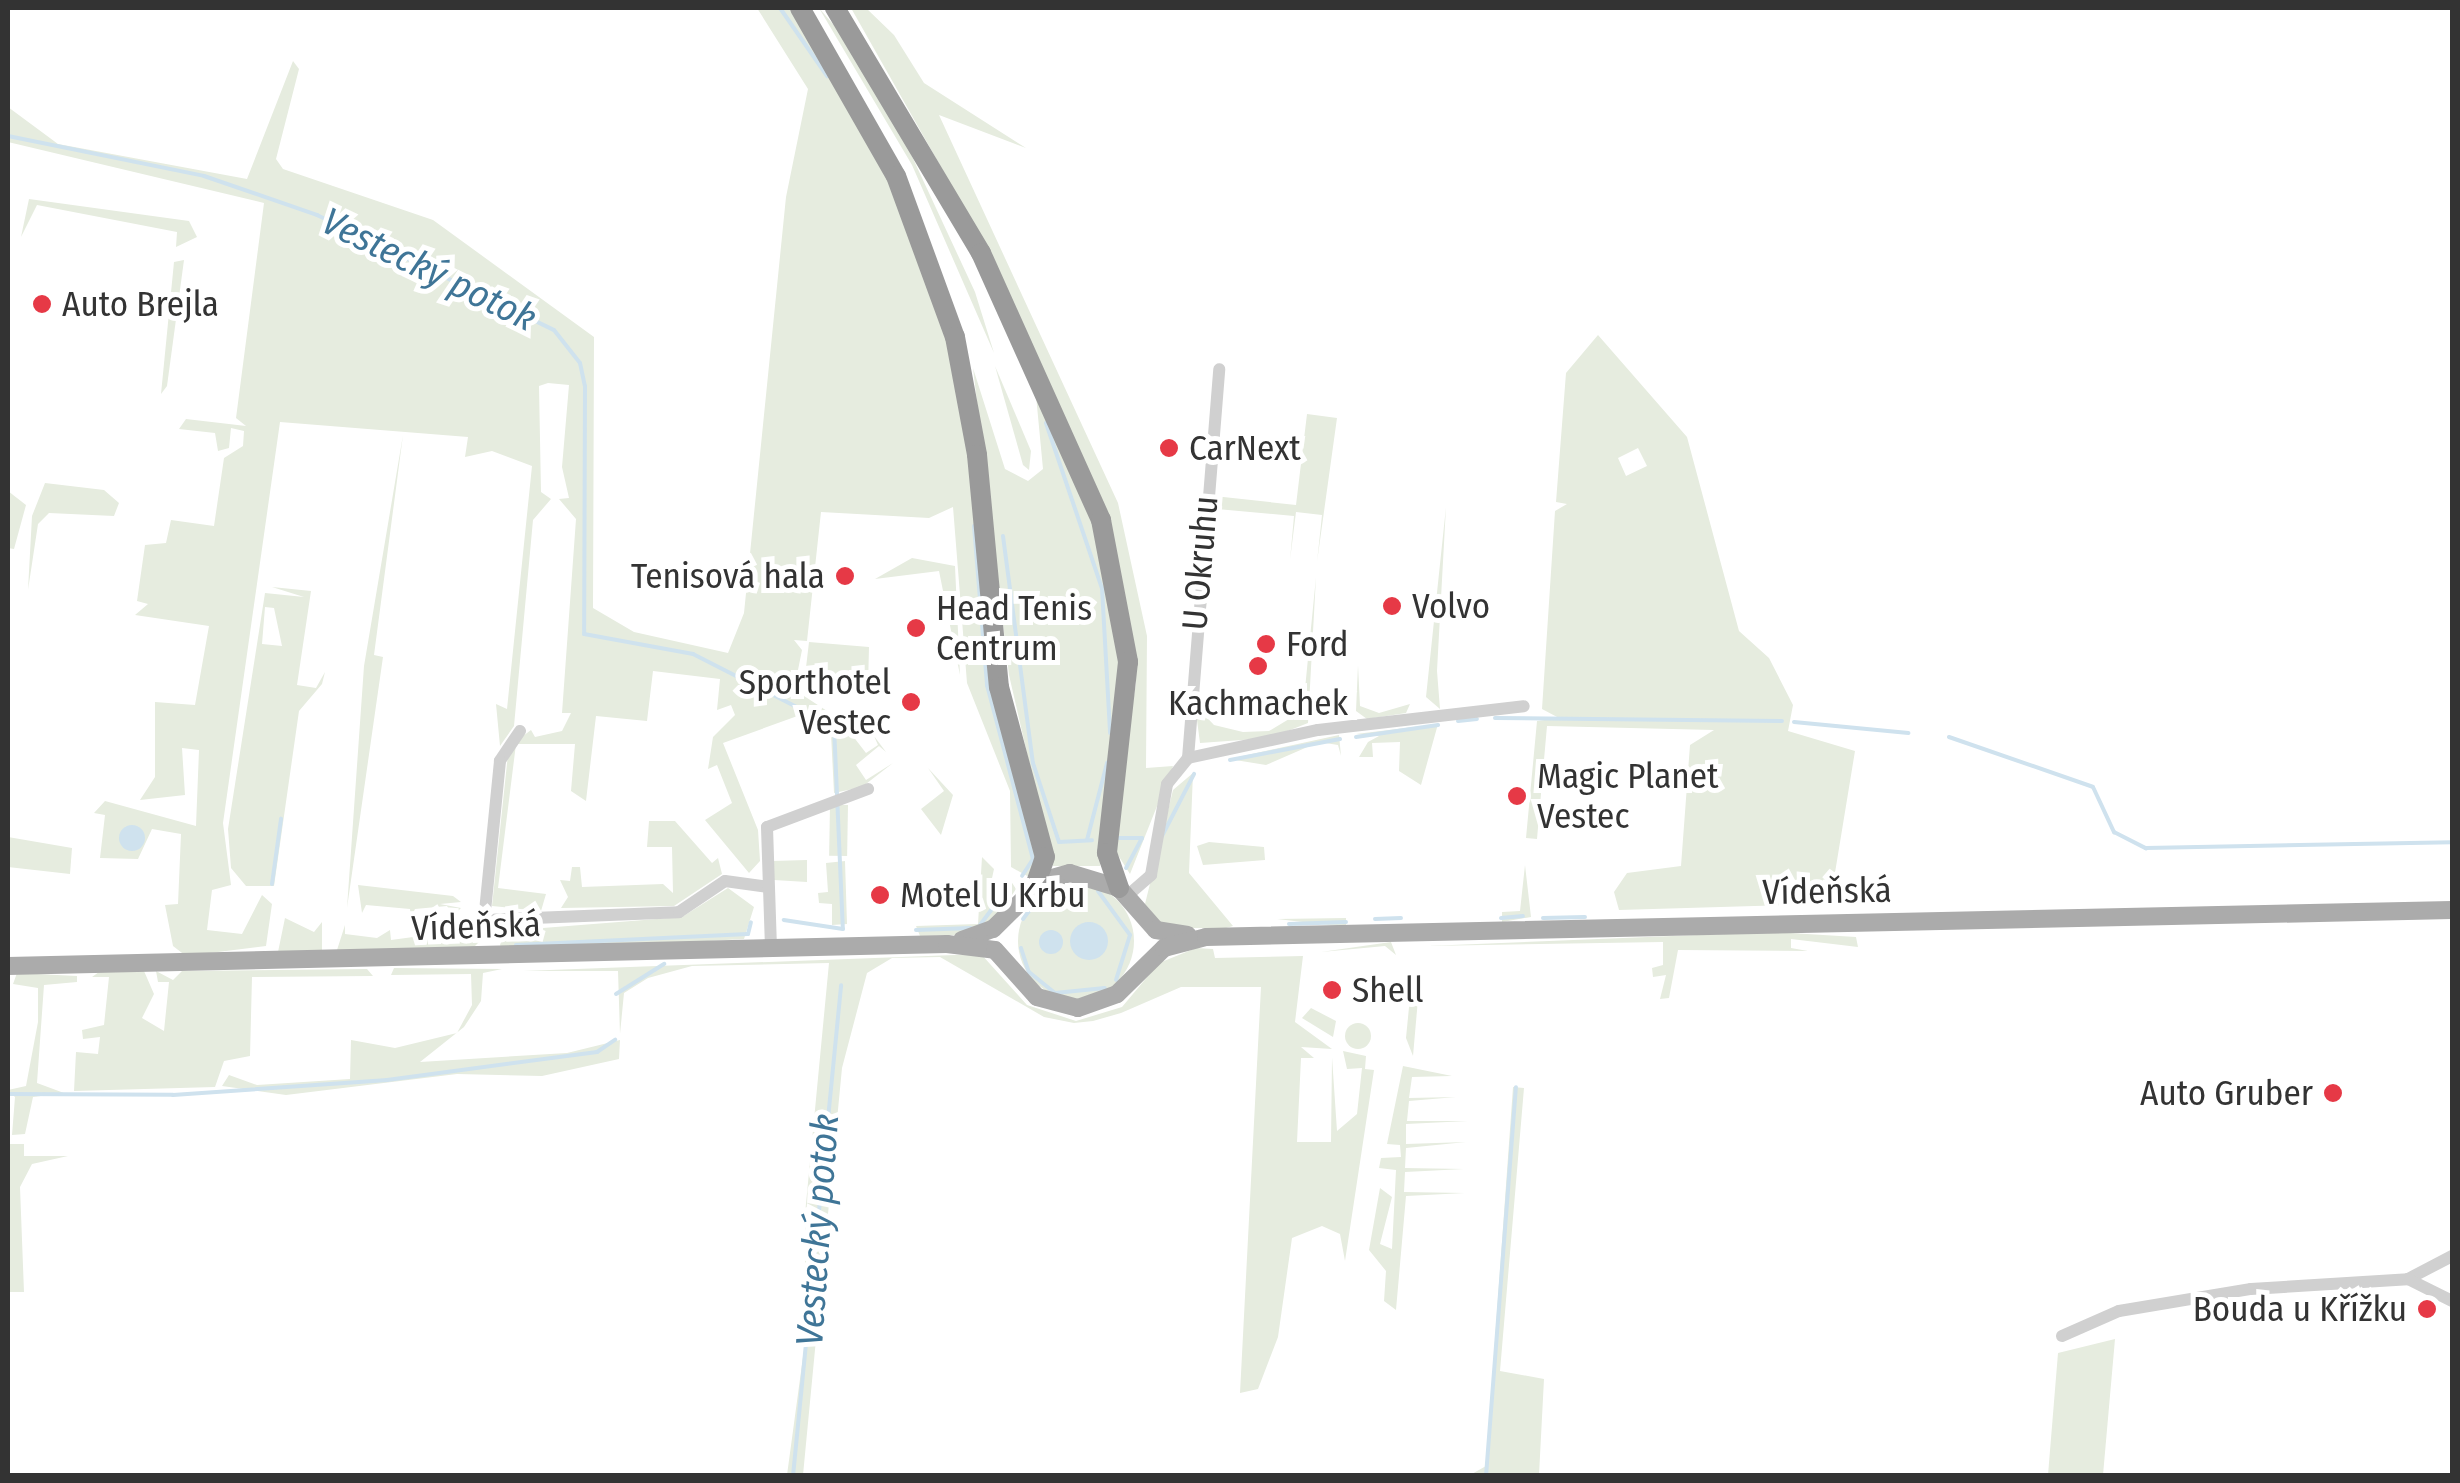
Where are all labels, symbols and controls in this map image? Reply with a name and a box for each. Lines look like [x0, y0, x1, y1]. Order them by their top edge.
water label: Vestecký potok [314, 199, 544, 341]
place label: Auto Brejla [62, 283, 219, 325]
marker: Auto Brejla [31, 293, 53, 315]
place label: CarNext [1189, 427, 1301, 469]
marker: CarNext [1158, 437, 1180, 459]
street label: U Okruhu [1173, 494, 1227, 632]
place label: Tenisová hala [631, 555, 825, 597]
marker: Tenisová hala [834, 565, 856, 587]
place label: Volvo [1412, 585, 1490, 627]
place label: Head Tenis Centrum [936, 587, 1092, 669]
marker: Volvo [1381, 595, 1403, 617]
marker: Head Tenis Centrum [905, 617, 927, 639]
place label: Ford [1286, 623, 1349, 665]
marker: Ford [1255, 633, 1277, 655]
marker: Kachmachek [1247, 655, 1269, 677]
place label: Sporthotel Vestec [739, 661, 891, 743]
place label: Kachmachek [1168, 682, 1348, 724]
marker: Sporthotel Vestec [900, 691, 922, 713]
place label: Magic Planet Vestec [1537, 755, 1719, 837]
marker: Magic Planet Vestec [1506, 785, 1528, 807]
street label: Vídeňská [1762, 869, 1892, 913]
place label: Motel U Krbu [900, 874, 1085, 916]
marker: Motel U Krbu [869, 884, 891, 906]
street label: Vídeňská [411, 903, 541, 949]
place label: Shell [1352, 969, 1424, 1011]
marker: Shell [1321, 979, 1343, 1001]
place label: Auto Gruber [2140, 1072, 2313, 1114]
marker: Auto Gruber [2322, 1082, 2344, 1104]
water label: Vestecký potok [787, 1112, 849, 1348]
place label: Bouda u Křížku [2193, 1288, 2407, 1330]
marker: Bouda u Křížku [2416, 1298, 2438, 1320]

